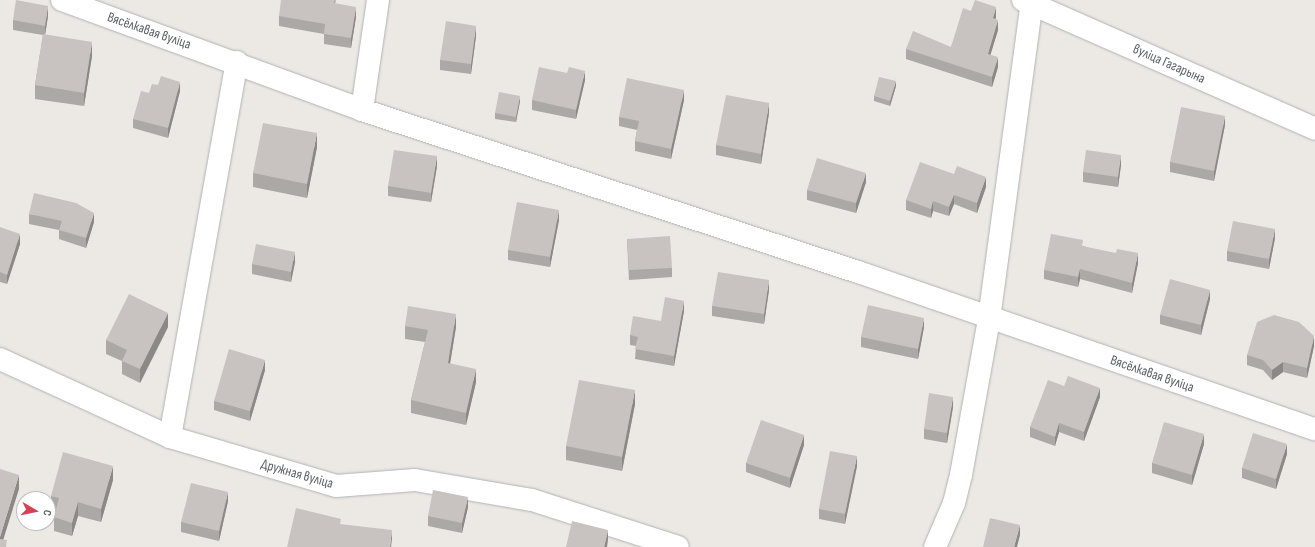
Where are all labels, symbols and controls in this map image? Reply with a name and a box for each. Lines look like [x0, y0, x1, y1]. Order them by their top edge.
street label: Вясёлкавая вуліца [105, 9, 193, 53]
street label: вуліца Гагарына [1130, 41, 1208, 87]
street label: Вясёлкавая вуліца [1108, 352, 1196, 396]
street label: Дружная вуліца [259, 456, 335, 492]
north arrow [16, 491, 56, 531]
text: С [40, 509, 54, 517]

